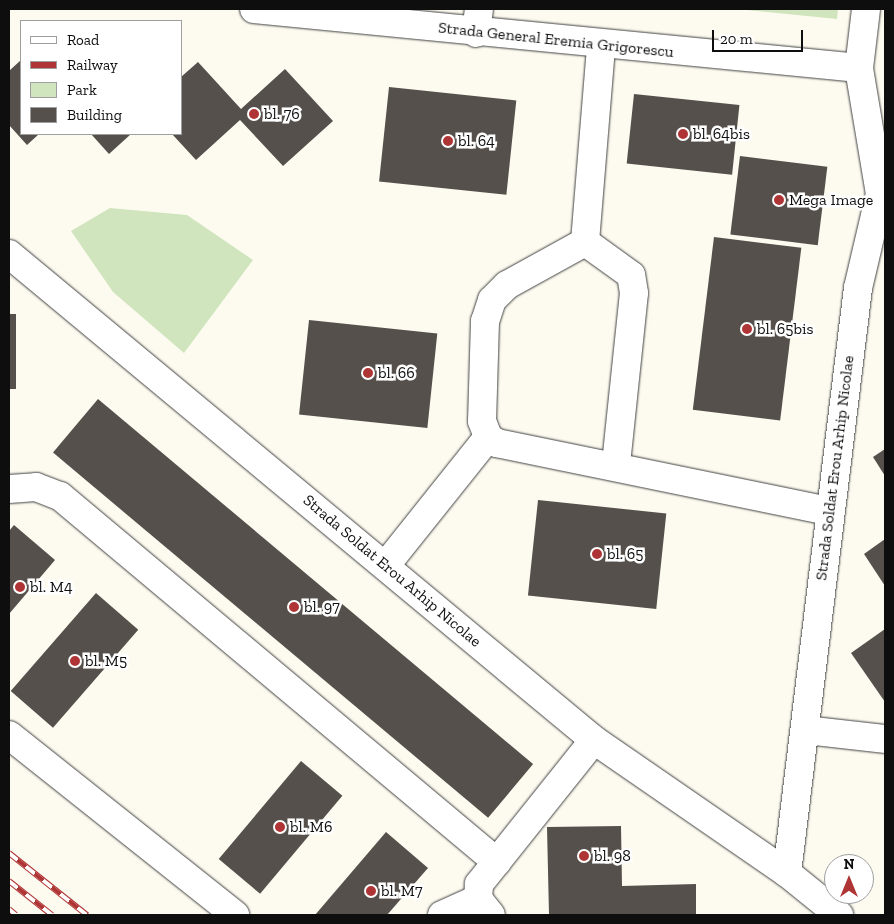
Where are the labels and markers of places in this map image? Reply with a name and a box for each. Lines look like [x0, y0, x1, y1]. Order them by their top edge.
place label: bl. 76 [264, 104, 300, 124]
marker: bl. 76 [248, 108, 260, 120]
place label: bl. 64bis [693, 124, 750, 144]
marker: bl. 64bis [677, 128, 689, 140]
place label: bl. 64 [458, 131, 495, 151]
marker: bl. 64 [442, 135, 454, 147]
place label: Mega Image [789, 190, 873, 210]
marker: Mega Image [773, 194, 785, 206]
place label: bl. 65bis [757, 319, 814, 339]
marker: bl. 65bis [741, 323, 753, 335]
place label: bl. 66 [378, 363, 415, 383]
marker: bl. 66 [362, 367, 374, 379]
place label: bl. 65 [607, 544, 643, 564]
marker: bl. 65 [591, 548, 603, 560]
place label: bl. M4 [30, 577, 73, 597]
marker: bl. M4 [14, 581, 26, 593]
place label: bl. 97 [304, 597, 340, 617]
marker: bl. 97 [288, 601, 300, 613]
place label: bl. M5 [85, 651, 127, 671]
marker: bl. M5 [69, 655, 81, 667]
place label: bl. M6 [290, 817, 332, 837]
marker: bl. M6 [274, 821, 286, 833]
place label: bl. 98 [594, 846, 631, 866]
marker: bl. 98 [578, 850, 590, 862]
place label: bl. M7 [381, 881, 422, 901]
marker: bl. M7 [365, 885, 377, 897]

